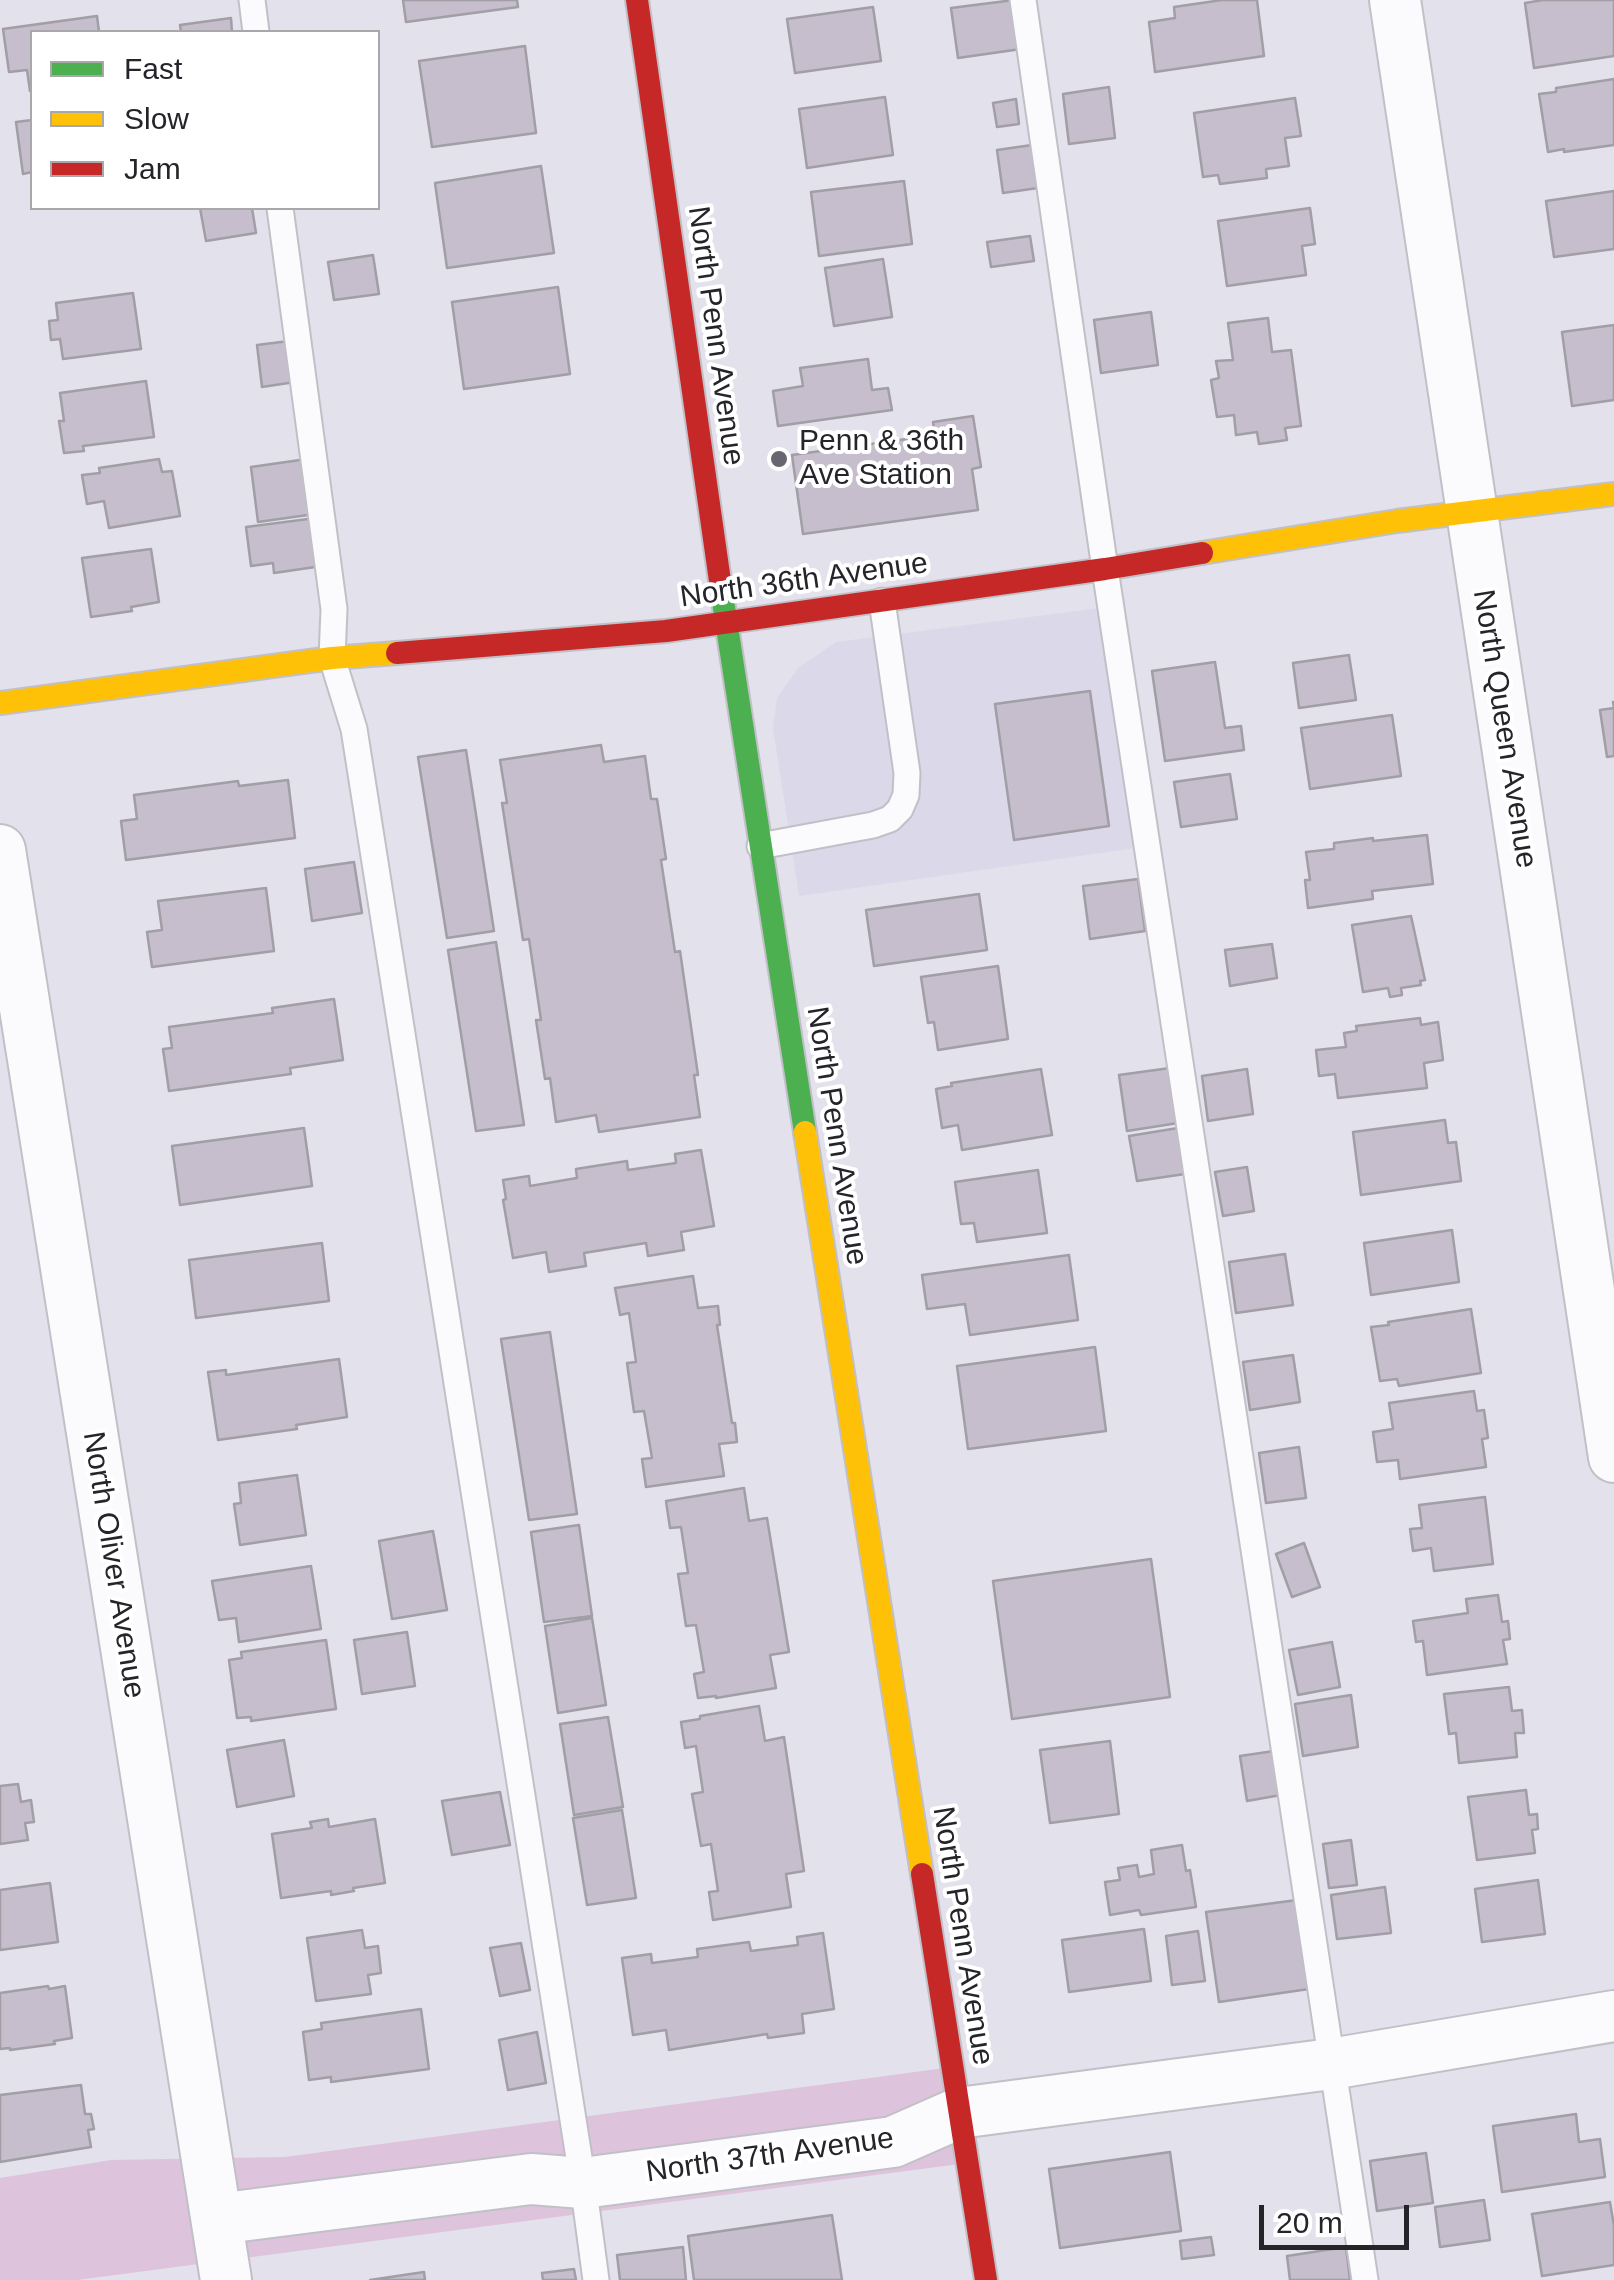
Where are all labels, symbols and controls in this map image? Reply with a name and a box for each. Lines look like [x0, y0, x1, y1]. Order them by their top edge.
legend [30, 30, 380, 210]
text: Fast [124, 52, 182, 85]
text: Slow [124, 102, 189, 135]
text: Jam [124, 152, 181, 185]
street label: North Penn Avenue [679, 204, 751, 468]
place label: Penn & 36th Ave Station [799, 424, 964, 494]
marker: Penn & 36th Ave Station [768, 448, 790, 470]
street label: North 36th Avenue [678, 546, 930, 616]
street label: North Queen Avenue [1464, 587, 1544, 871]
street label: North Penn Avenue [798, 1004, 874, 1268]
street label: North Oliver Avenue [74, 1429, 152, 1701]
street label: North Penn Avenue [924, 1804, 1000, 2068]
street label: North 37th Avenue [644, 2121, 896, 2191]
scale bar [1264, 2185, 1414, 2247]
text: 20 m [1276, 2206, 1343, 2239]

